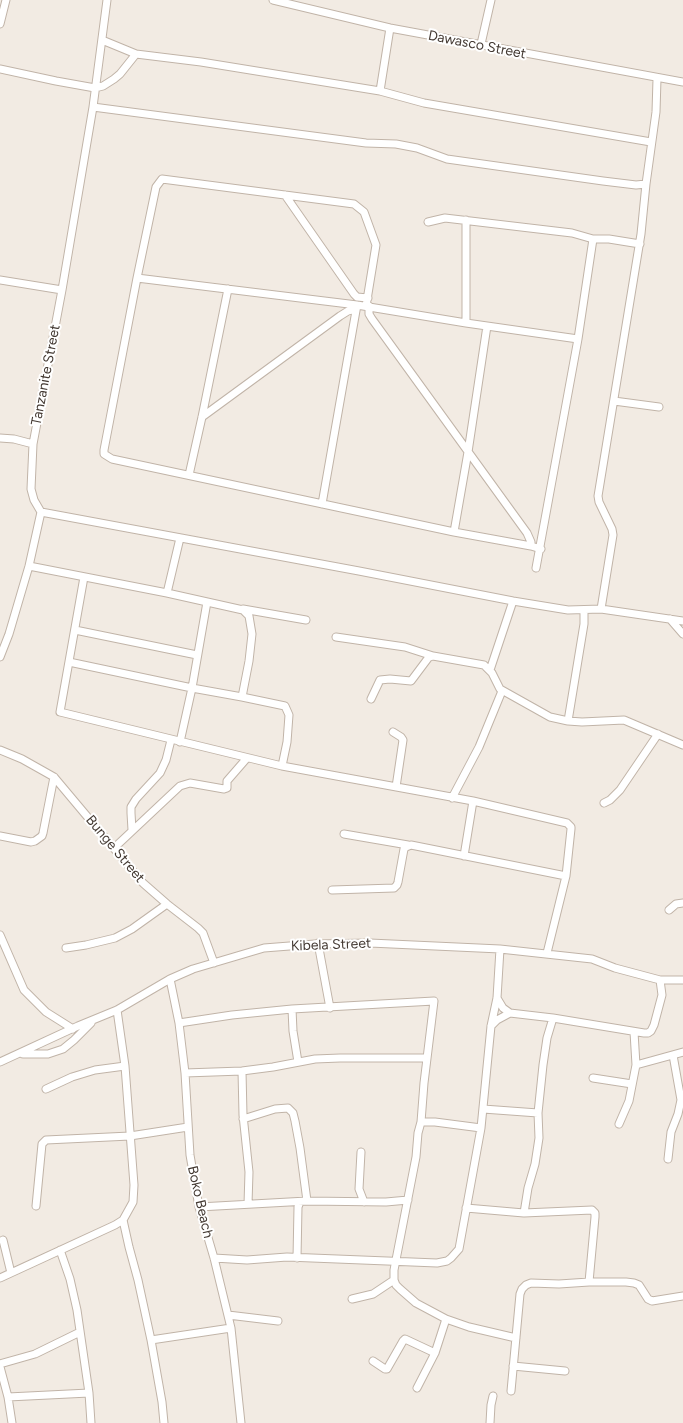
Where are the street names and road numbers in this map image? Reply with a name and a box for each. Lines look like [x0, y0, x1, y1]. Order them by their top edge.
street label: Dawasco Street [427, 27, 527, 63]
street label: Tanzanite Street [28, 323, 64, 427]
street label: Bunge Street [82, 812, 148, 886]
street label: Kibela Street [290, 935, 372, 955]
street label: Boko Beach [184, 1164, 216, 1240]

